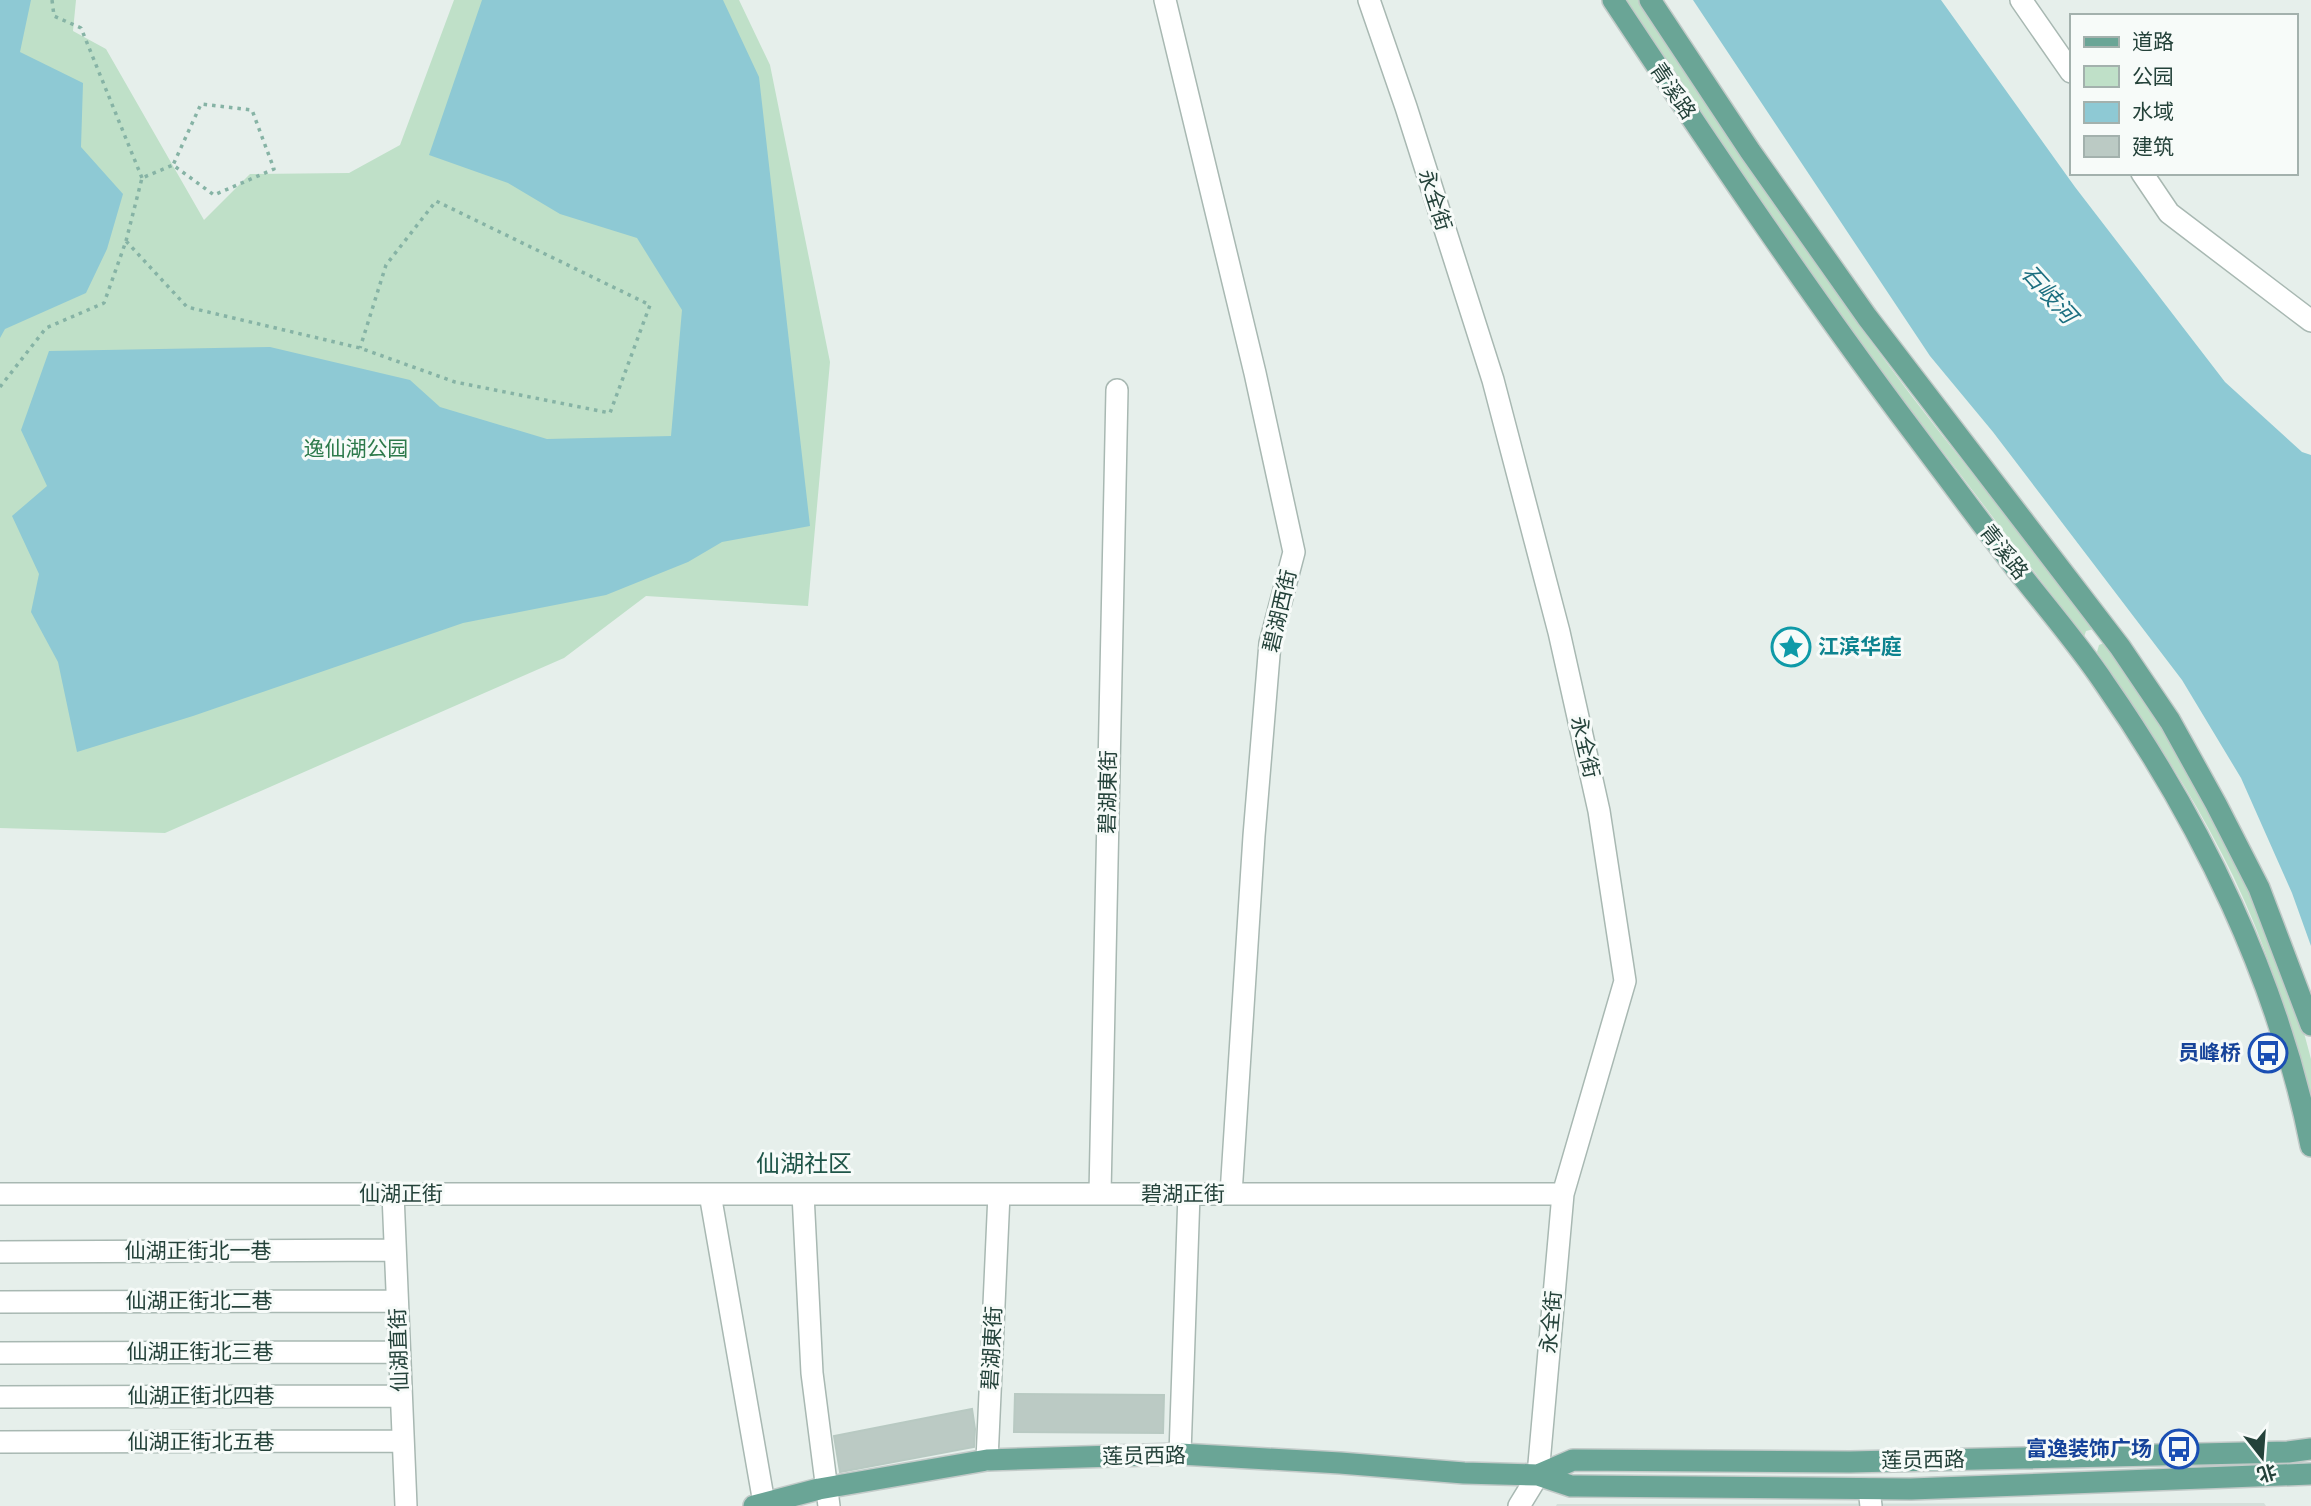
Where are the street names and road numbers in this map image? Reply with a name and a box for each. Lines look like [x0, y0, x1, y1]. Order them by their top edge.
street label: 青溪路 [1645, 58, 1701, 124]
street label: 永全街 [1413, 166, 1457, 234]
street label: 青溪路 [1974, 519, 2034, 585]
street label: 碧湖西街 [1258, 567, 1302, 655]
street label: 永全街 [1565, 713, 1605, 781]
street label: 碧湖東街 [1094, 750, 1122, 834]
street label: 仙湖正街 [359, 1181, 443, 1207]
street label: 碧湖正街 [1141, 1181, 1225, 1207]
street label: 仙湖正街北一巷 [125, 1238, 272, 1264]
street label: 仙湖正街北二巷 [126, 1288, 273, 1314]
street label: 永全街 [1535, 1289, 1567, 1355]
street label: 碧湖東街 [977, 1305, 1007, 1391]
street label: 仙湖直街 [385, 1308, 413, 1392]
street label: 仙湖正街北三巷 [127, 1339, 274, 1365]
street label: 仙湖正街北四巷 [128, 1383, 275, 1409]
street label: 仙湖正街北五巷 [128, 1429, 275, 1455]
street label: 莲员西路 [1102, 1442, 1186, 1470]
street label: 莲员西路 [1881, 1446, 1965, 1474]

